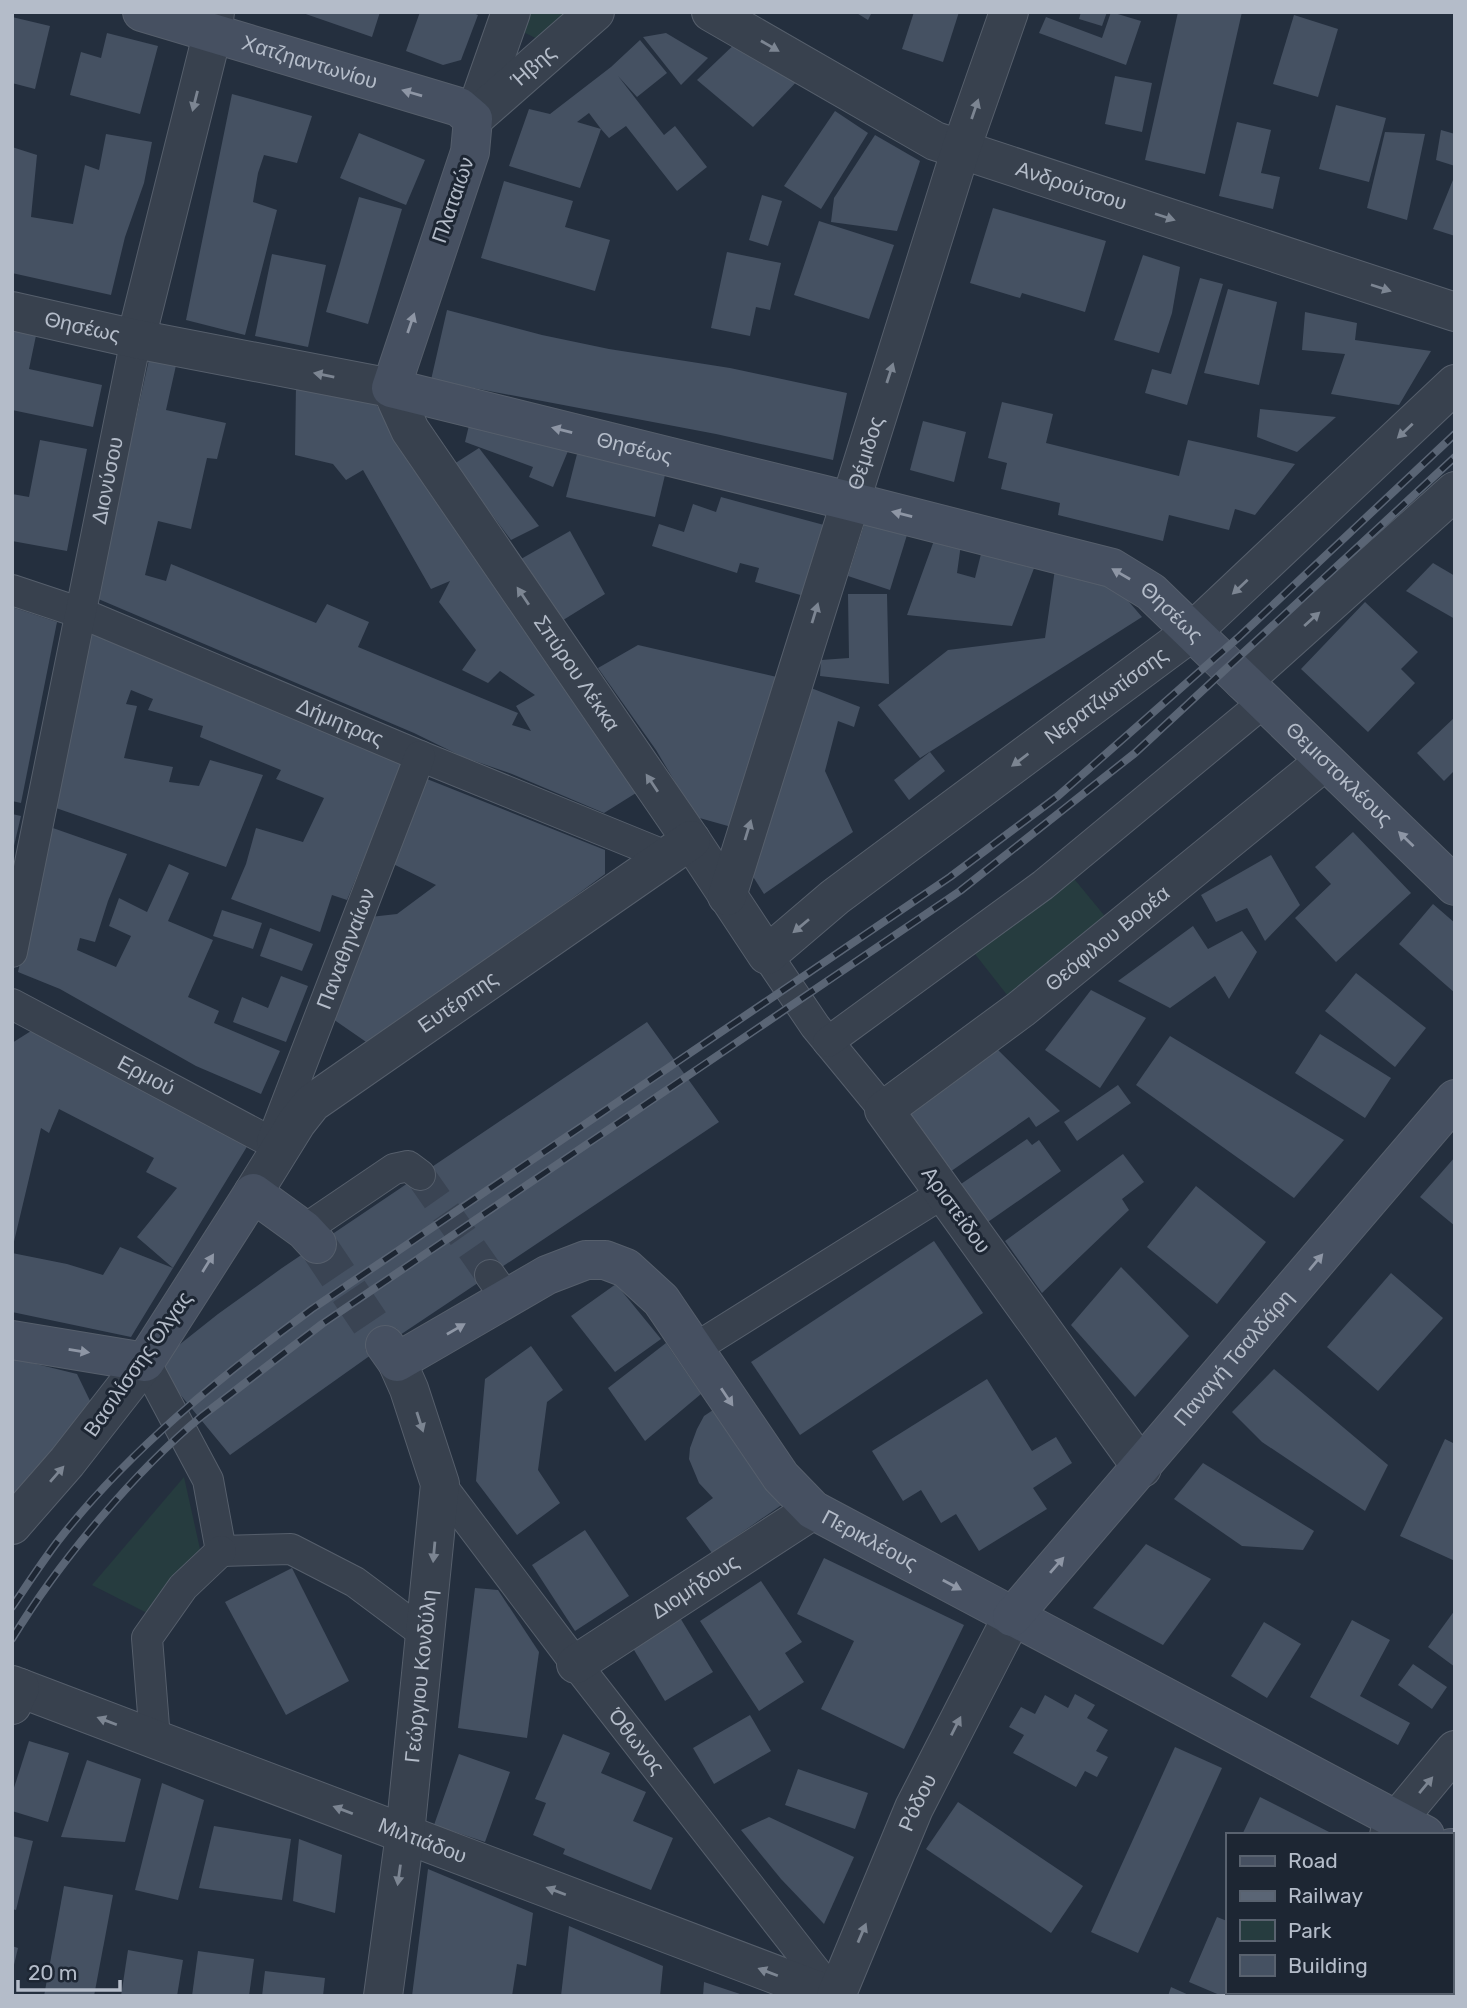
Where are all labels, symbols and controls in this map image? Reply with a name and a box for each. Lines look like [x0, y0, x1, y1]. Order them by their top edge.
street label: Χατζηαντωνίου [239, 30, 380, 94]
street label: Ήβης [504, 39, 560, 93]
one-way arrow [760, 40, 779, 52]
one-way arrow [400, 87, 422, 98]
one-way arrow [189, 90, 200, 112]
one-way arrow [970, 99, 981, 120]
street label: Πλαταιών [426, 154, 479, 246]
street label: Ανδρούτσου [1013, 156, 1130, 215]
one-way arrow [1155, 212, 1176, 222]
one-way arrow [1371, 283, 1392, 294]
street label: Θησέως [42, 306, 123, 347]
one-way arrow [406, 312, 417, 333]
one-way arrow [885, 362, 896, 383]
one-way arrow [313, 370, 335, 381]
street label: Θέμιδος [842, 413, 889, 493]
one-way arrow [1397, 423, 1414, 439]
one-way arrow [551, 424, 573, 435]
street label: Θησέως [594, 426, 675, 469]
street label: Διονύσου [86, 435, 128, 526]
one-way arrow [891, 508, 913, 519]
one-way arrow [1111, 568, 1130, 580]
street label: Θησέως [1136, 576, 1208, 647]
one-way arrow [1232, 579, 1249, 595]
one-way arrow [517, 586, 530, 606]
one-way arrow [810, 602, 820, 623]
street label: Σπύρου Λέκκα [529, 610, 625, 736]
one-way arrow [1303, 612, 1320, 628]
street label: Νερατζιωτίσσης [1039, 641, 1172, 749]
street label: Δήμητρας [293, 692, 388, 751]
street label: Θεμιστοκλέους [1281, 716, 1398, 831]
one-way arrow [1011, 752, 1029, 766]
one-way arrow [645, 774, 659, 792]
one-way arrow [743, 820, 753, 841]
one-way arrow [1397, 830, 1414, 847]
street label: Θεόφιλου Βορέα [1040, 880, 1174, 996]
street label: Παναθηναίων [311, 885, 380, 1013]
one-way arrow [793, 918, 810, 933]
street label: Ευτέρπης [413, 965, 502, 1038]
street label: Ερμού [113, 1050, 179, 1101]
street label: Αριστείδου [917, 1162, 996, 1258]
one-way arrow [202, 1253, 215, 1273]
one-way arrow [1308, 1253, 1324, 1271]
street label: Παναγή Τσαλδάρη [1168, 1285, 1298, 1430]
street label: Βασιλίσσης Όλγας [78, 1286, 197, 1441]
one-way arrow [446, 1322, 465, 1335]
one-way arrow [68, 1346, 90, 1357]
one-way arrow [720, 1388, 734, 1406]
one-way arrow [415, 1412, 426, 1433]
one-way arrow [49, 1465, 64, 1482]
street label: Περικλέους [818, 1504, 922, 1575]
one-way arrow [428, 1541, 439, 1563]
street label: Διομήδους [646, 1549, 743, 1624]
one-way arrow [1049, 1557, 1064, 1574]
one-way arrow [943, 1579, 962, 1591]
street label: Γεώργιου Κονδύλη [399, 1588, 441, 1764]
street label: Όθωνος [603, 1703, 670, 1779]
one-way arrow [97, 1715, 118, 1726]
one-way arrow [951, 1716, 962, 1736]
street label: Ρόδου [893, 1769, 941, 1835]
one-way arrow [1418, 1776, 1433, 1793]
one-way arrow [332, 1804, 353, 1815]
street label: Μιλτιάδου [375, 1812, 470, 1868]
legend [1226, 1833, 1453, 1994]
text: Road [1288, 1848, 1338, 1873]
one-way arrow [394, 1864, 405, 1886]
text: Railway [1288, 1883, 1363, 1908]
one-way arrow [545, 1885, 566, 1896]
text: Park [1288, 1918, 1332, 1943]
one-way arrow [857, 1922, 868, 1943]
scale bar [18, 1948, 119, 1992]
text: Building [1288, 1953, 1368, 1978]
text: 20 m [28, 1960, 77, 1985]
one-way arrow [758, 1966, 779, 1977]

